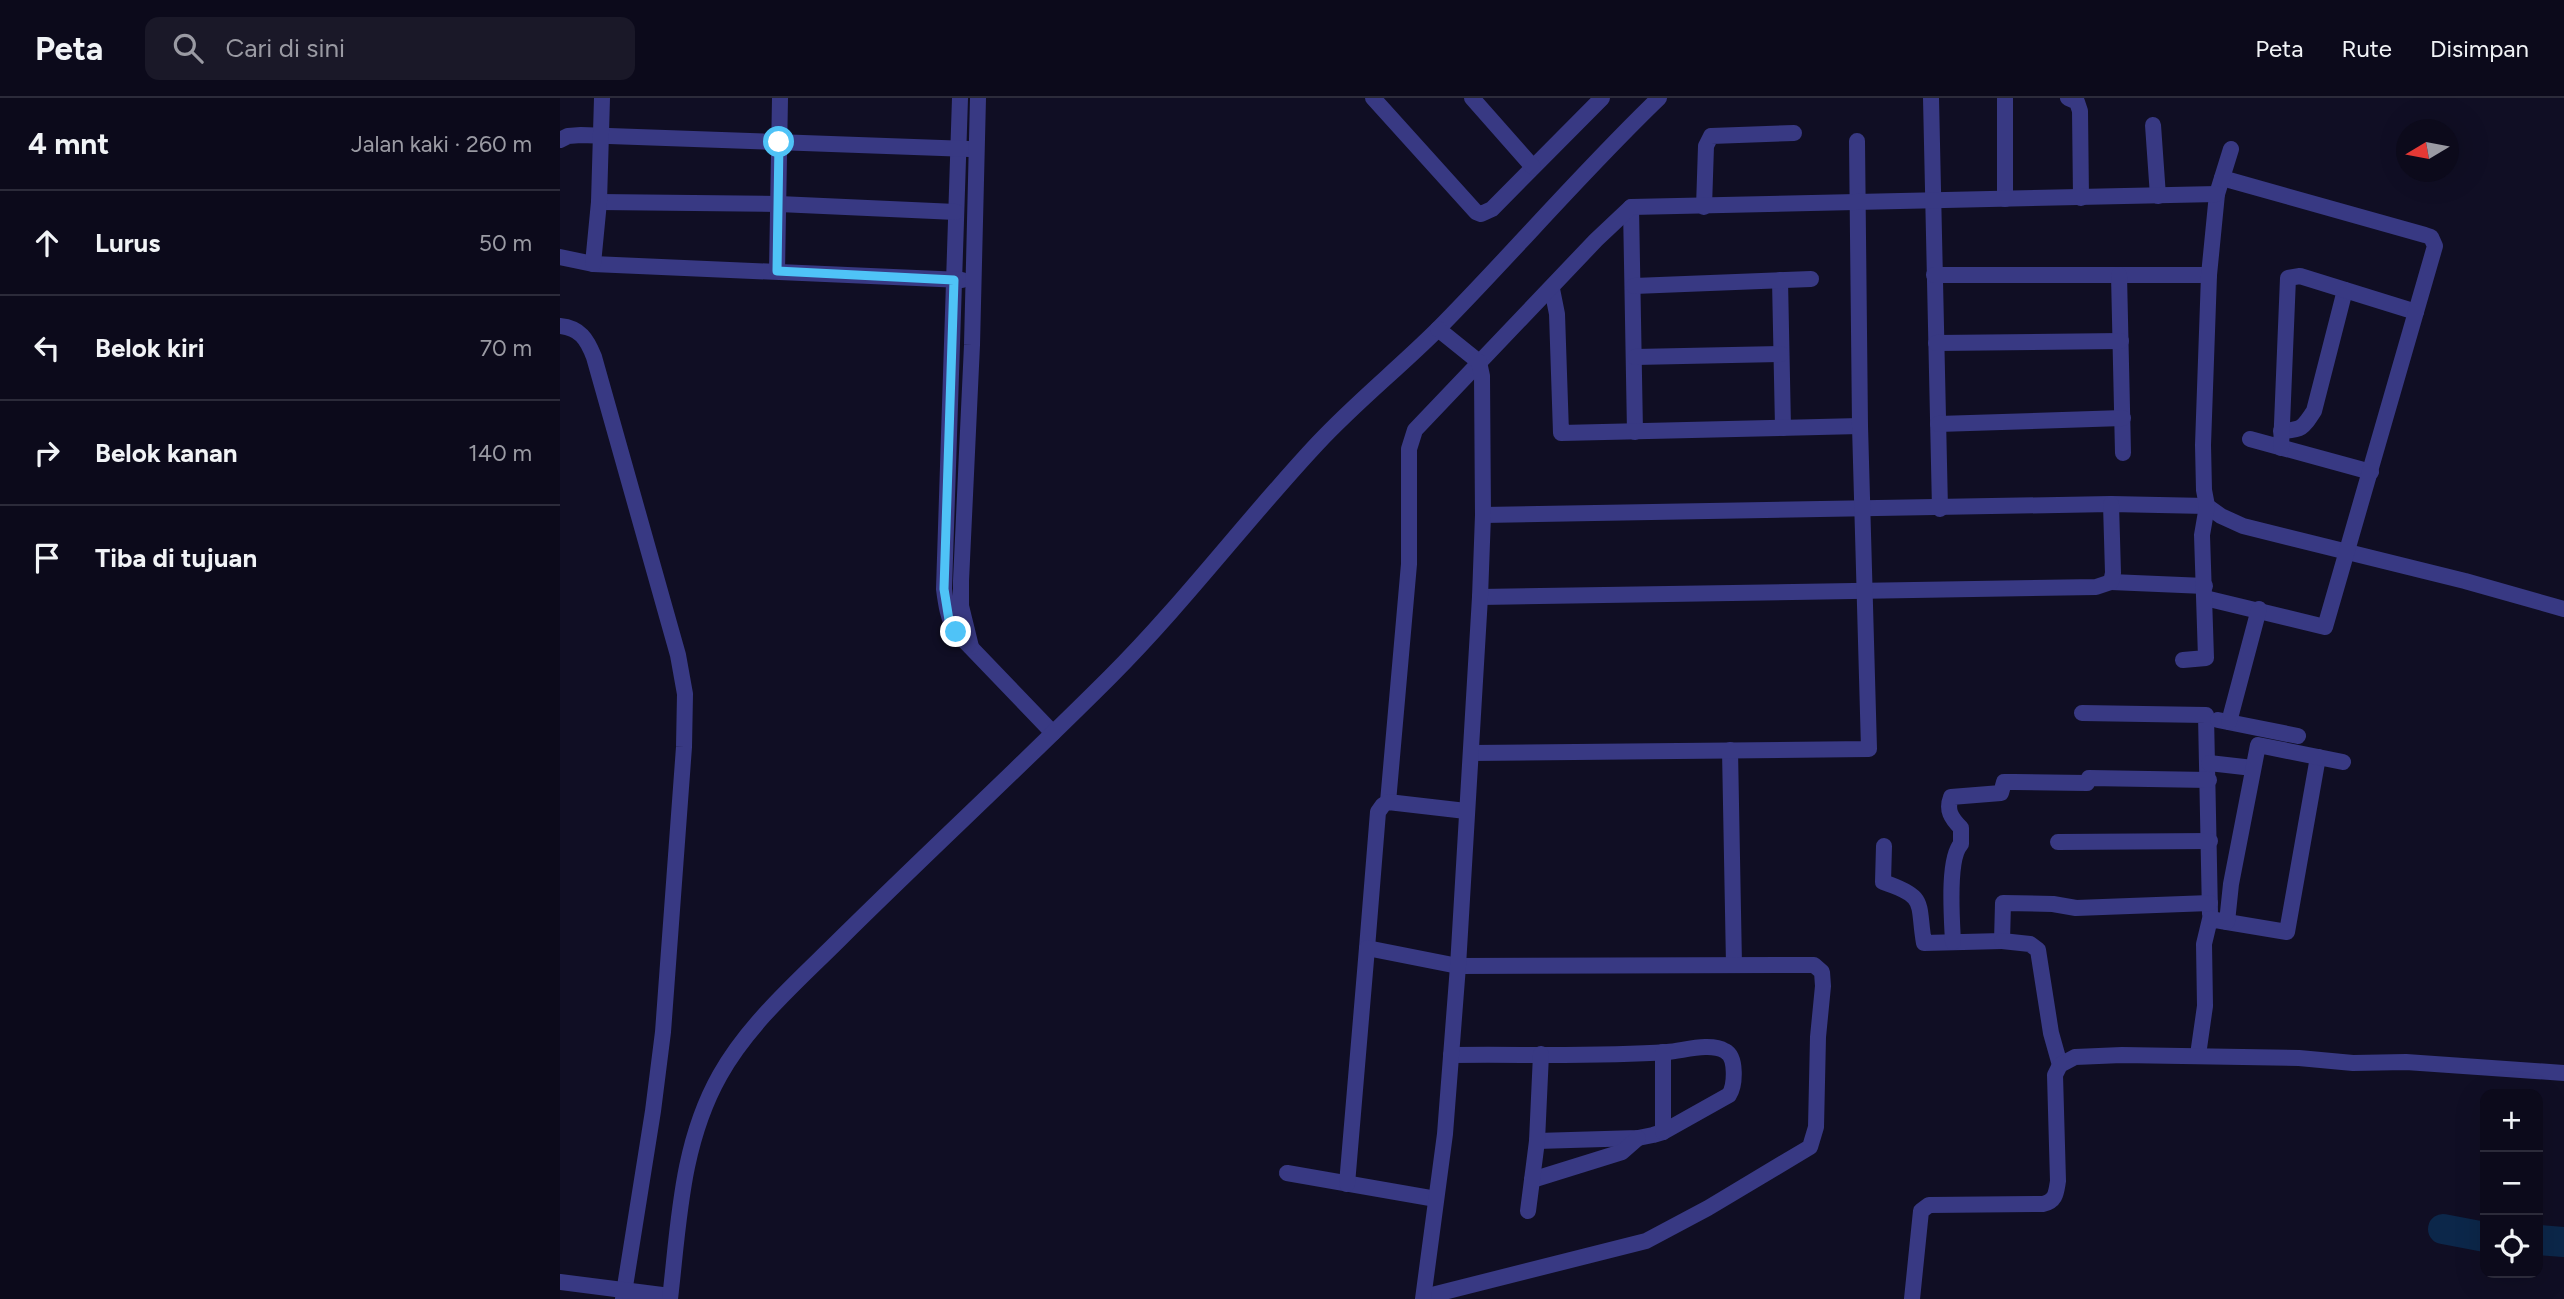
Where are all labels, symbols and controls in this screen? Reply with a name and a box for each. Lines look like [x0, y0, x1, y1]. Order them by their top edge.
search box [145, 17, 635, 80]
text: Peta [35, 29, 103, 68]
icon: search [169, 29, 207, 67]
text: Cari di sini [225, 32, 345, 64]
text: Peta [2255, 34, 2303, 63]
text: Rute [2341, 34, 2392, 63]
text: Disimpan [2430, 34, 2529, 63]
north arrow [2396, 119, 2459, 182]
text: 4 mnt [28, 125, 109, 162]
route start [763, 126, 794, 157]
text: Jalan kaki · 260 m [351, 130, 532, 158]
icon: ahead [28, 224, 66, 262]
text: Lurus [95, 227, 160, 259]
text: 50 m [479, 229, 532, 257]
icon: left [28, 329, 66, 367]
text: Belok kiri [95, 332, 204, 364]
text: 70 m [480, 334, 532, 362]
icon: right [28, 434, 66, 472]
text: Belok kanan [95, 437, 238, 469]
text: 140 m [468, 439, 532, 467]
icon: arrive [28, 539, 66, 577]
text: Tiba di tujuan [95, 542, 257, 574]
route end [940, 616, 971, 647]
map controls [2480, 1089, 2543, 1278]
button: + [2480, 1089, 2543, 1152]
button: − [2480, 1152, 2543, 1215]
button: locate [2480, 1215, 2543, 1278]

